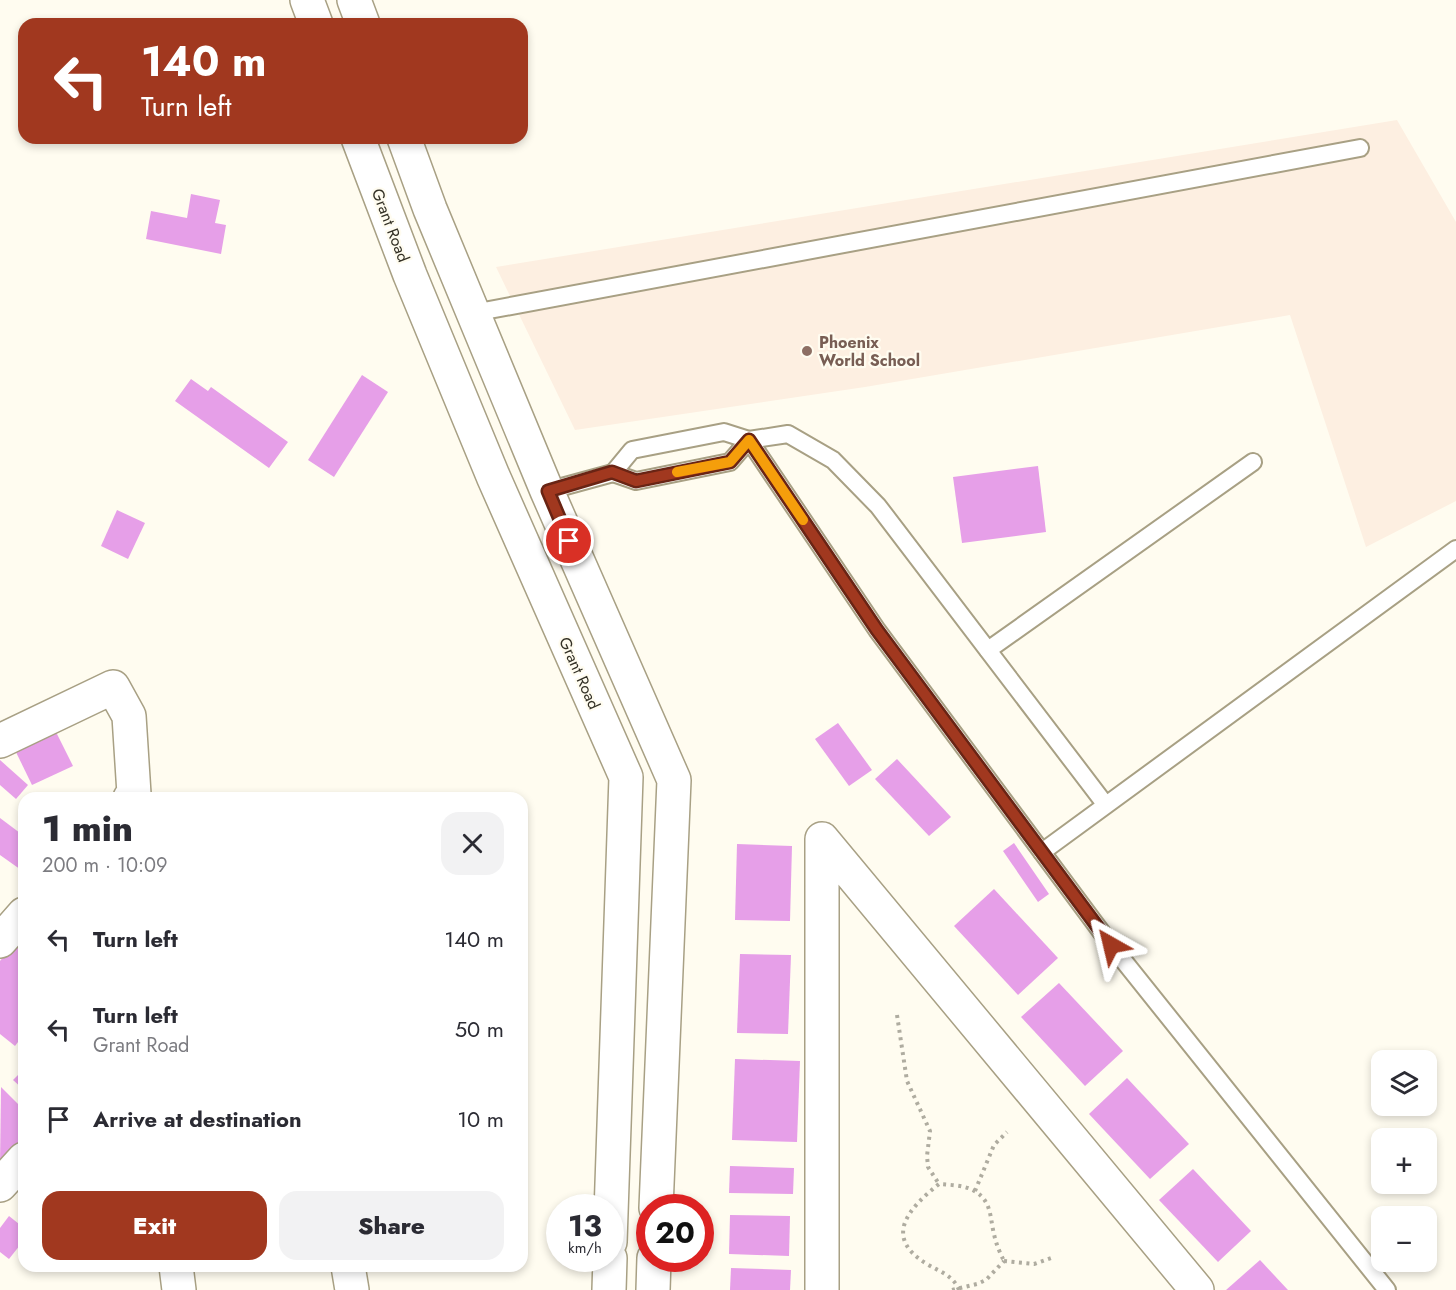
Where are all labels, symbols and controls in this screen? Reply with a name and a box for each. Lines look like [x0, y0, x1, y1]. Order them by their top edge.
text: 140 m [141, 31, 267, 92]
icon: left [42, 42, 120, 120]
text: Turn left [141, 87, 231, 126]
street label: Grant Road [366, 185, 415, 265]
place label: Phoenix World School [819, 331, 920, 372]
marker: Phoenix World School [800, 344, 814, 358]
pin [543, 515, 594, 566]
icon: arrive [552, 524, 585, 557]
street label: Grant Road [553, 633, 606, 713]
text: 1 min [42, 802, 133, 854]
button: close [441, 812, 504, 875]
text: 200 m · 10:09 [42, 851, 168, 880]
position arrow [1079, 913, 1143, 977]
icon: left [42, 923, 75, 956]
text: Turn left [93, 923, 178, 955]
text: 140 m [444, 923, 504, 955]
text: Turn left [93, 999, 178, 1031]
icon: left [42, 1013, 75, 1046]
text: 50 m [455, 1013, 504, 1045]
text: Grant Road [93, 1031, 189, 1060]
map controls [1371, 1050, 1437, 1272]
button: layers [1371, 1050, 1437, 1116]
icon: arrive [42, 1103, 75, 1136]
text: Arrive at destination [93, 1103, 302, 1135]
text: 10 m [457, 1103, 504, 1135]
button: + [1371, 1128, 1437, 1194]
button: Exit [42, 1191, 267, 1260]
button: Share [279, 1191, 504, 1260]
speed limit sign: 20 [636, 1194, 714, 1272]
text: 13 [568, 1204, 602, 1247]
button: − [1371, 1206, 1437, 1272]
text: km/h [568, 1237, 602, 1259]

